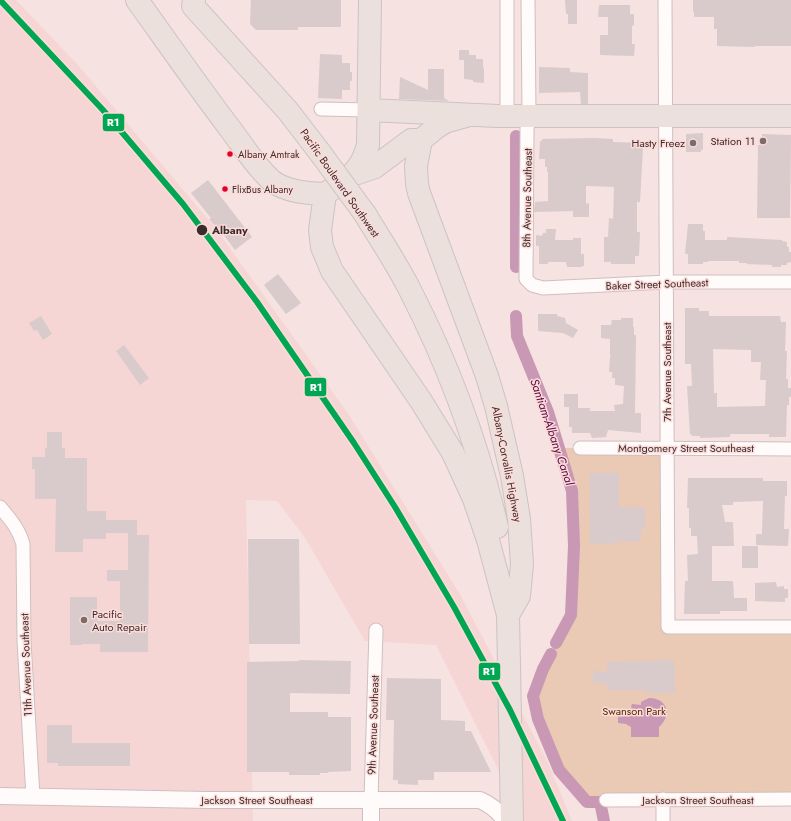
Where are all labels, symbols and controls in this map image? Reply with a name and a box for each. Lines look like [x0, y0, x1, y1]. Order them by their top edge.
line badge: R1 [102, 113, 125, 132]
text: R1 [107, 114, 119, 130]
street label: Pacific Boulevard Southwest [296, 125, 384, 241]
place label: Station 11 [711, 133, 755, 149]
place label: Hasty Freez [632, 135, 685, 151]
marker: Station 11 [758, 136, 768, 146]
marker: Hasty Freez [688, 138, 698, 148]
place label: Albany Amtrak [238, 147, 300, 162]
street label: 8th Avenue Southeast [518, 148, 536, 248]
marker: Albany Amtrak [225, 149, 235, 159]
place label: FlixBus Albany [232, 182, 294, 197]
marker: FlixBus Albany [220, 184, 230, 194]
place label: Albany [211, 222, 248, 238]
marker: Albany [195, 223, 209, 237]
street label: Baker Street Southeast [605, 274, 709, 294]
street label: 7th Avenue Southeast [659, 322, 675, 422]
water label: Santiam-Albany Canal [525, 376, 579, 489]
line badge: R1 [304, 377, 327, 397]
text: R1 [310, 379, 322, 395]
street label: Albany-Corvallis Highway [488, 405, 526, 524]
street label: Montgomery Street Southeast [618, 440, 754, 456]
place label: Pacific Auto Repair [92, 606, 147, 635]
street label: 11th Avenue Southeast [16, 613, 36, 717]
marker: Pacific Auto Repair [79, 615, 89, 625]
line badge: R1 [478, 662, 501, 681]
text: R1 [483, 663, 495, 679]
street label: 9th Avenue Southeast [363, 674, 383, 775]
park label: Swanson Park [602, 703, 666, 719]
street label: Jackson Street Southeast [199, 792, 313, 808]
street label: Jackson Street Southeast [640, 792, 754, 808]

